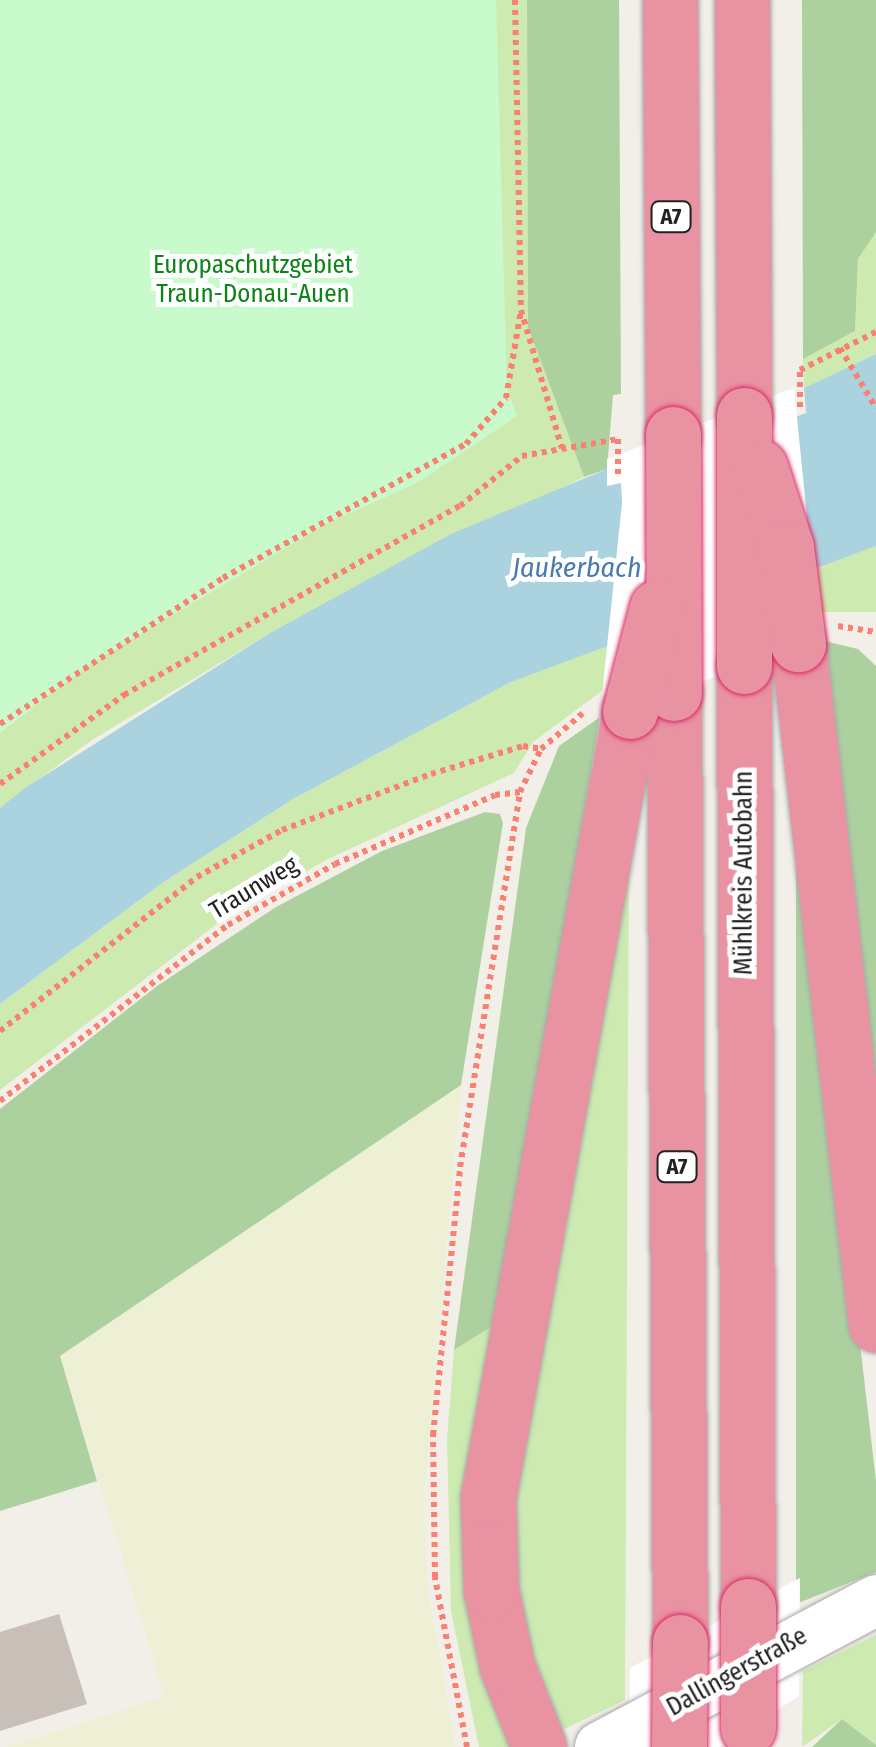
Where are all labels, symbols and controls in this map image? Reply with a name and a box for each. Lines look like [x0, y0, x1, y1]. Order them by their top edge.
road number: A7 [648, 200, 694, 234]
park label: Europaschutzgebiet Traun-Donau-Auen [153, 251, 353, 310]
water label: Jaukerbach [512, 551, 642, 585]
street label: Mühlkreis Autobahn [729, 771, 759, 975]
street label: Traunweg [204, 850, 304, 926]
road number: A7 [654, 1150, 700, 1184]
street label: Dallingerstraße [662, 1621, 812, 1723]

